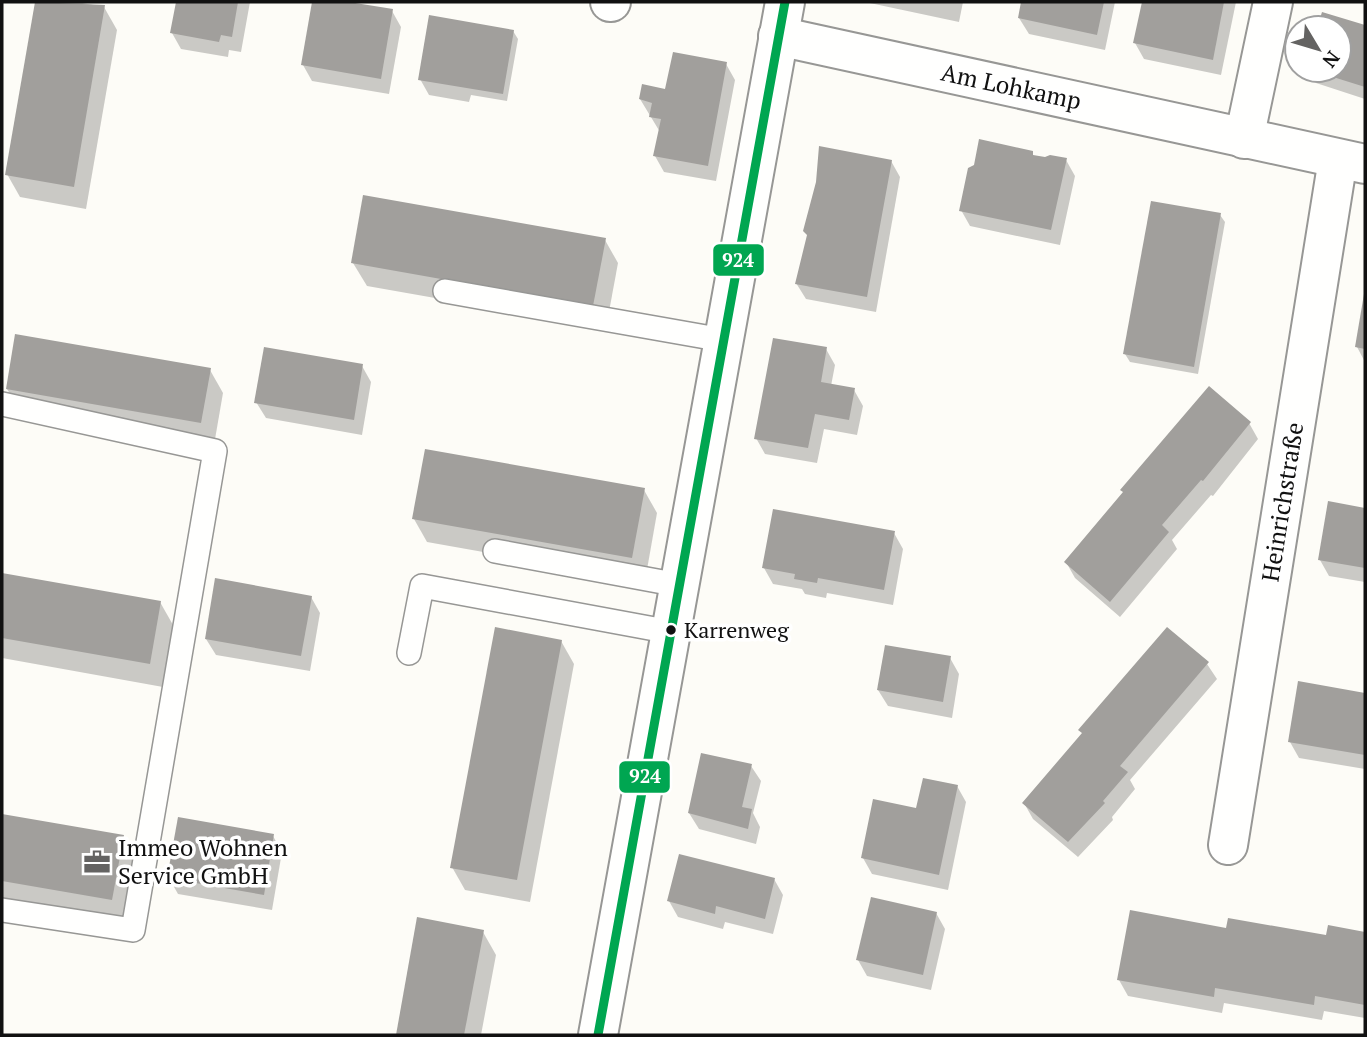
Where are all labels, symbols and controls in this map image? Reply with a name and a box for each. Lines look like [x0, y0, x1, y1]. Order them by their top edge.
north arrow [1283, 14, 1353, 84]
text: N [1317, 46, 1346, 74]
street label: Am Lohkamp [938, 56, 1084, 116]
line badge: 924 [712, 243, 765, 277]
text: 924 [722, 247, 754, 272]
street label: Heinrichstraße [1254, 420, 1310, 584]
place label: Karrenweg [684, 615, 789, 644]
marker: Karrenweg [664, 623, 678, 637]
line badge: 924 [618, 760, 671, 794]
text: 924 [629, 763, 661, 788]
place label: Immeo Wohnen Service GmbH [118, 831, 288, 891]
office icon: Immeo Wohnen Service GmbH [82, 847, 112, 877]

